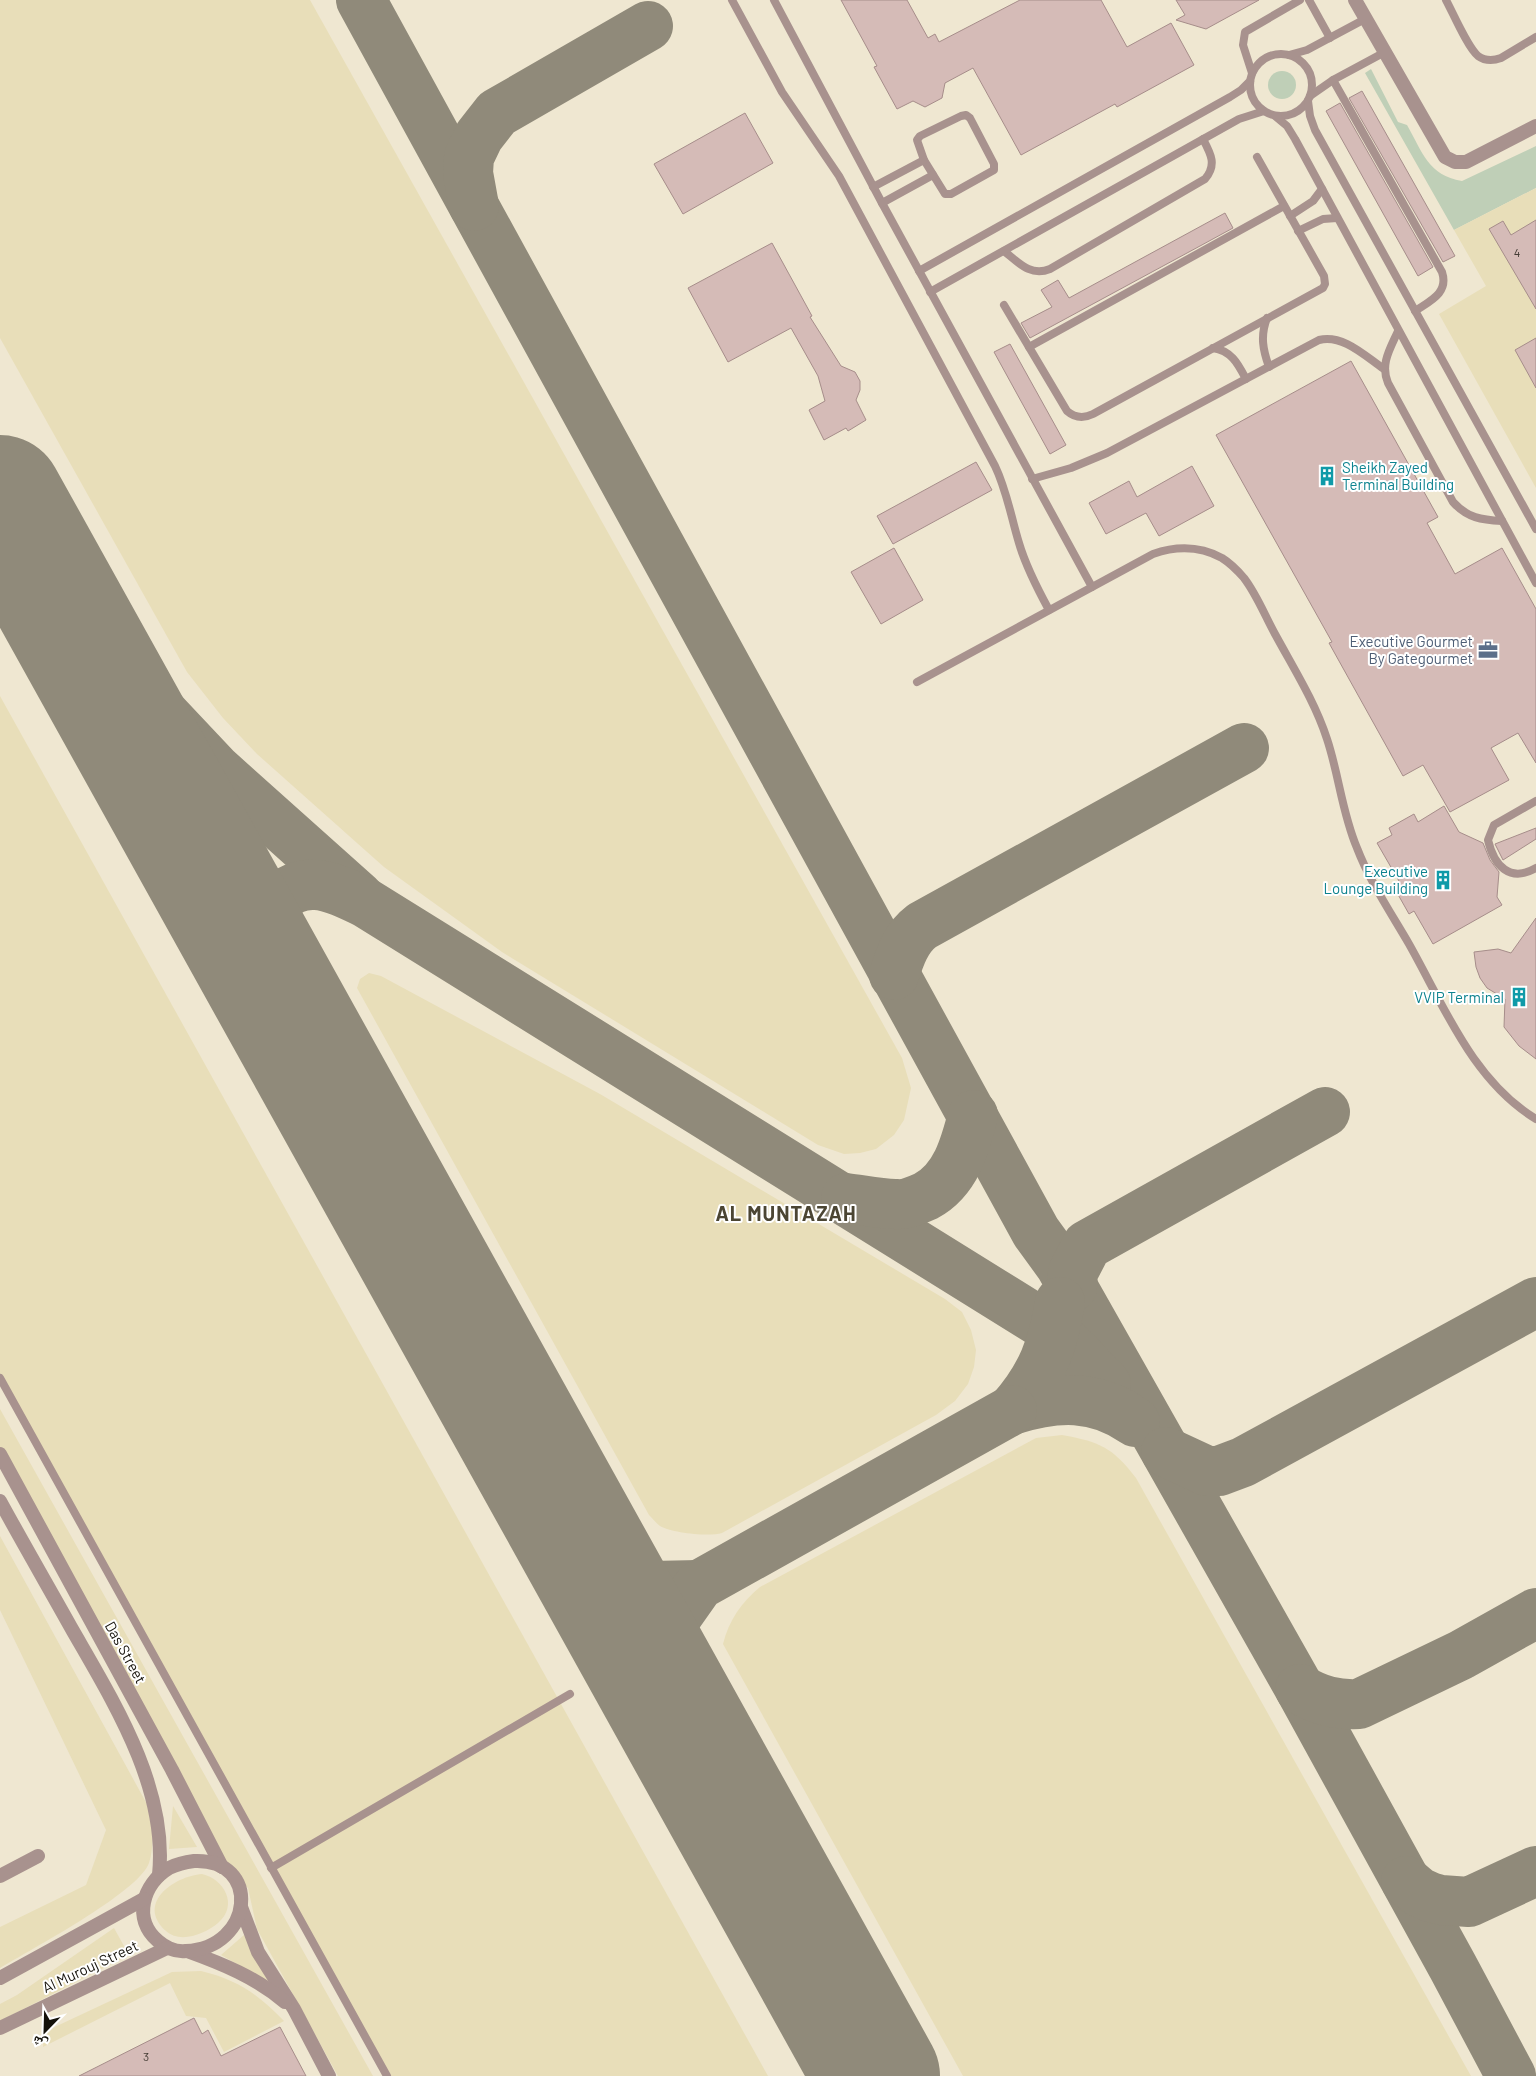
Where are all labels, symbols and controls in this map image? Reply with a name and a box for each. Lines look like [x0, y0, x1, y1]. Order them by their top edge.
house number: 4 [1514, 245, 1520, 259]
place label: Sheikh Zayed Terminal Building [1342, 458, 1454, 493]
building icon: Sheikh Zayed Terminal Building [1316, 465, 1338, 487]
place label: Executive Gourmet By Gategourmet [1350, 632, 1473, 667]
office icon: Executive Gourmet By Gategourmet [1477, 639, 1499, 661]
place label: Executive Lounge Building [1324, 862, 1428, 897]
building icon: Executive Lounge Building [1432, 869, 1454, 891]
building icon: VVIP Terminal [1508, 986, 1530, 1008]
place label: VVIP Terminal [1414, 988, 1504, 1006]
district label: AL MUNTAZAH [715, 1201, 857, 1225]
street label: Das Street [102, 1618, 150, 1686]
street label: Al Murouj Street [39, 1936, 141, 1996]
north arrow [20, 2006, 70, 2056]
text: ش [29, 2032, 50, 2054]
house number: 3 [143, 2049, 149, 2063]

